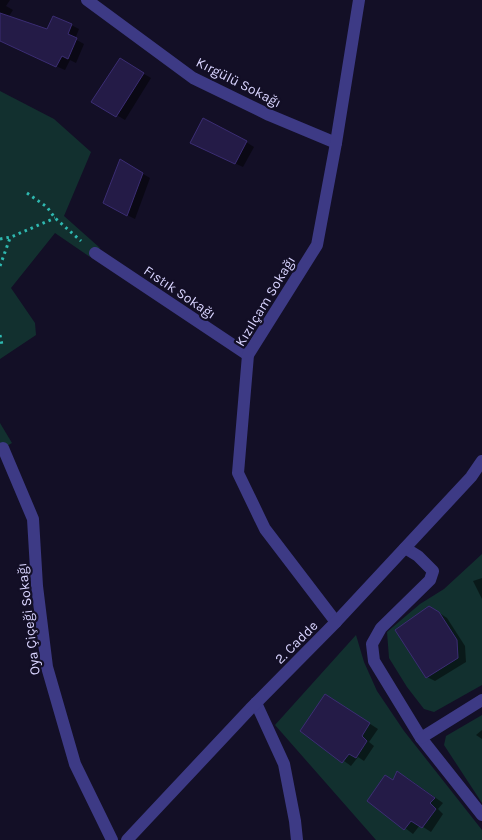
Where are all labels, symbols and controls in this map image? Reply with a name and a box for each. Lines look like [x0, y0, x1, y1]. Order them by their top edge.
street label: Kırgülü Sokağı [193, 54, 284, 111]
street label: Kızılçam Sokağı [232, 253, 299, 350]
street label: Fıstık Sokağı [140, 262, 219, 323]
street label: Oya Çiçeği Sokağı [13, 562, 44, 676]
street label: 2. Cadde [271, 617, 321, 667]

